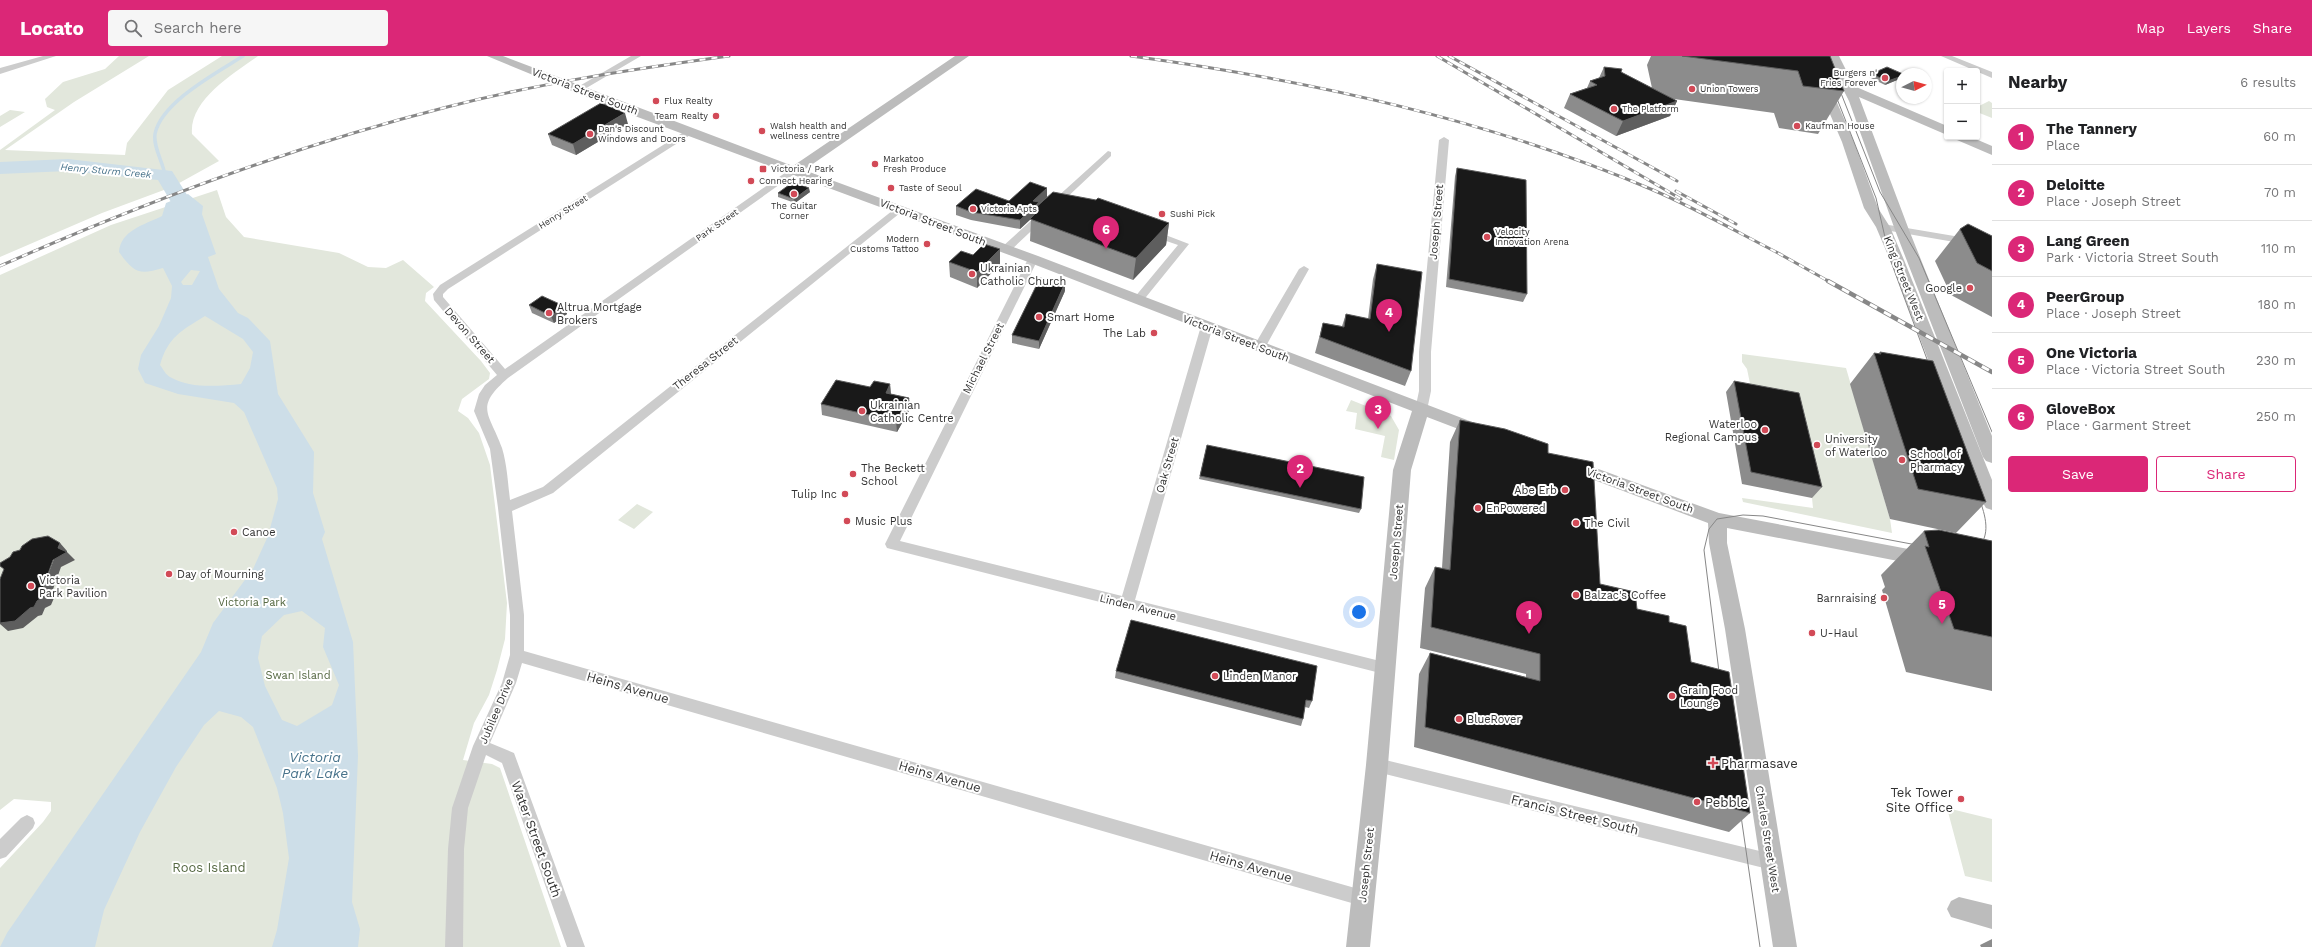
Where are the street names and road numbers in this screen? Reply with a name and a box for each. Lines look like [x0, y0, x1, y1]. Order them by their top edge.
street label: Victoria Street South [530, 65, 640, 118]
street label: Joseph Street [1427, 184, 1446, 260]
street label: Henry Street [537, 193, 589, 231]
street label: Victoria Street South [878, 196, 988, 249]
street label: Park Street [694, 207, 740, 243]
street label: King Street West [1881, 234, 1927, 323]
street label: Devon Street [442, 305, 498, 366]
street label: Victoria Street South [1181, 312, 1291, 365]
street label: Michael Street [960, 320, 1007, 396]
street label: Theresa Street [670, 334, 741, 393]
street label: Oak Street [1153, 435, 1182, 494]
street label: Victoria Street South [1584, 465, 1695, 516]
street label: Joseph Street [1387, 504, 1406, 580]
street label: Linden Avenue [1098, 592, 1178, 623]
street label: Heins Avenue [585, 669, 671, 706]
street label: Jubilee Drive [477, 676, 516, 746]
street label: Heins Avenue [897, 758, 983, 795]
street label: Water Street South [509, 779, 565, 899]
street label: Charles Street West [1753, 785, 1782, 894]
street label: Francis Street South [1509, 791, 1640, 838]
street label: Joseph Street [1356, 826, 1377, 903]
street label: Heins Avenue [1208, 848, 1294, 885]

